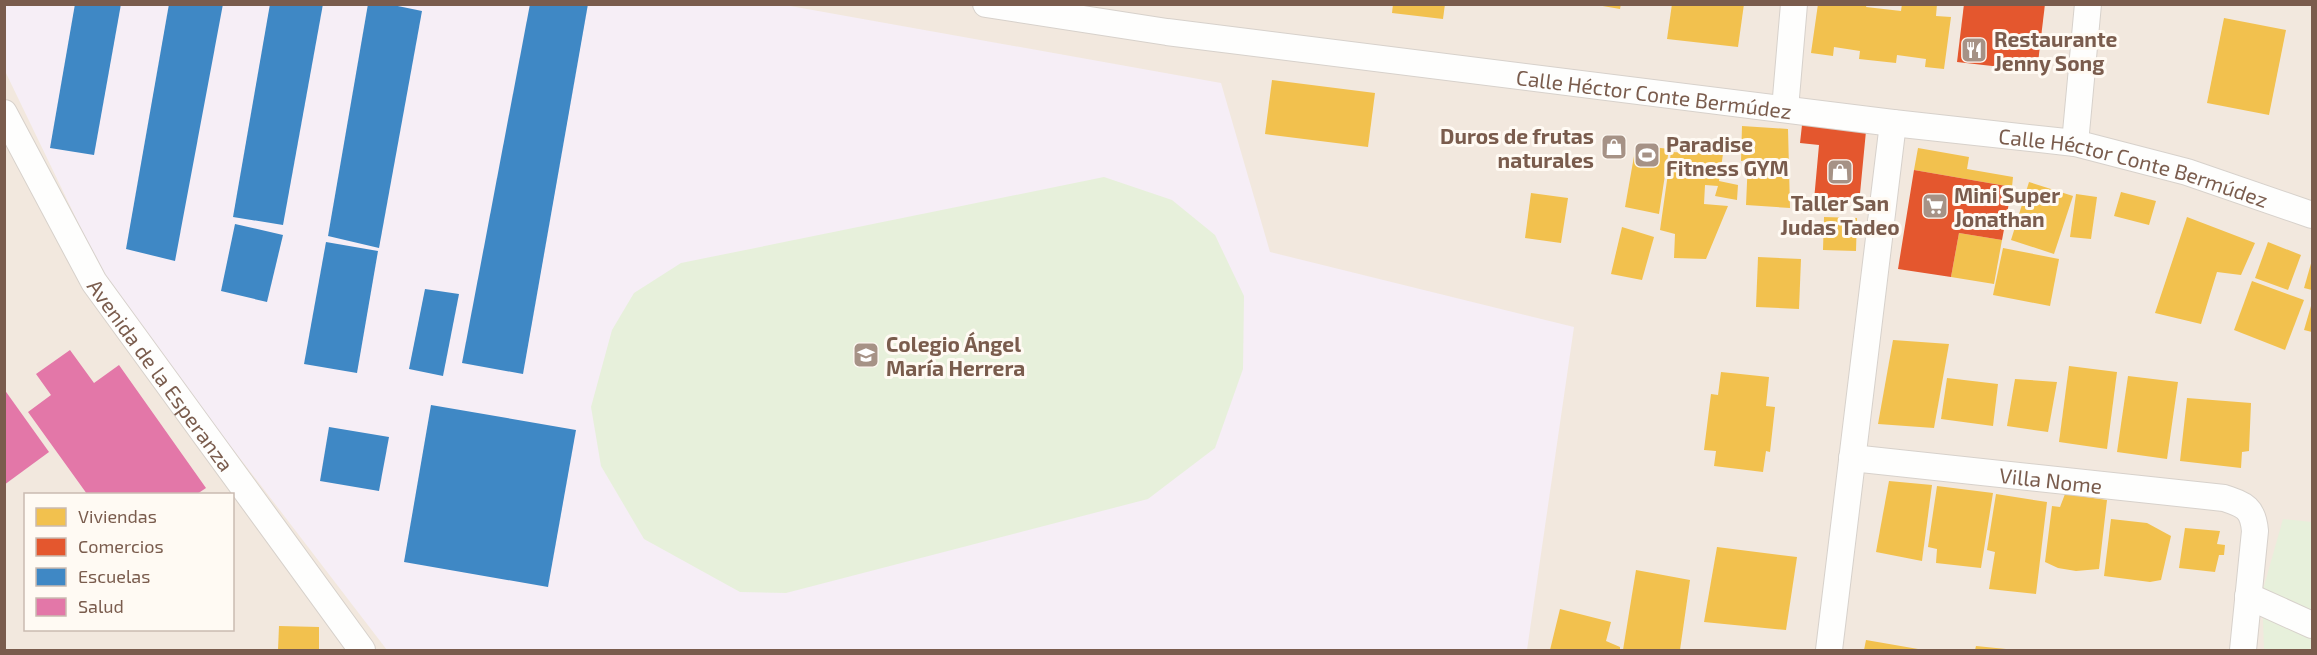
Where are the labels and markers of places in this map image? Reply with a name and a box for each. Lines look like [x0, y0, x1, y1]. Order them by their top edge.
place label: Restaurante Jenny Song [1994, 26, 2118, 76]
restaurant icon: Restaurante Jenny Song [1959, 35, 1989, 65]
place label: Duros de frutas naturales [1440, 123, 1594, 172]
place label: Paradise Fitness GYM [1666, 131, 1789, 180]
shop icon: Duros de frutas naturales [1599, 132, 1629, 162]
sports icon: Paradise Fitness GYM [1632, 140, 1662, 170]
shop icon: Taller San Judas Tadeo [1825, 157, 1855, 187]
place label: Mini Super Jonathan [1954, 182, 2060, 231]
place label: Taller San Judas Tadeo [1780, 190, 1900, 239]
supermarket icon: Mini Super Jonathan [1920, 191, 1950, 221]
place label: Colegio Ángel María Herrera [886, 331, 1025, 380]
school or university icon: Colegio Ángel María Herrera [851, 340, 881, 370]

